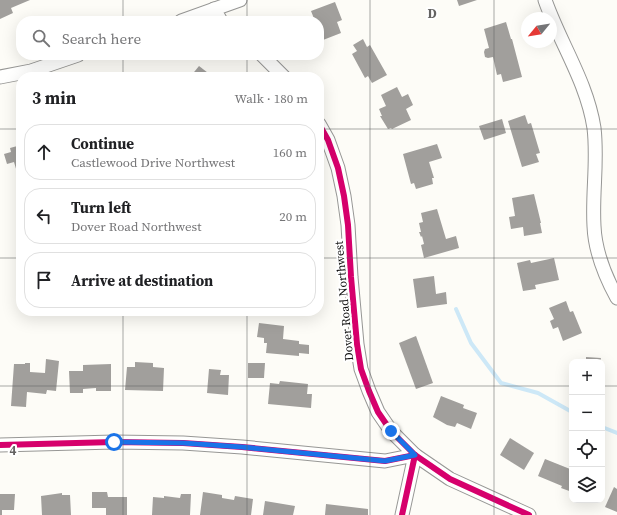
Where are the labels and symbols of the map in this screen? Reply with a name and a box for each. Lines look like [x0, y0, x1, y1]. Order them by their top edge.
text: D [427, 5, 437, 22]
north arrow [521, 12, 557, 48]
street label: Dover Road Northwest [331, 240, 357, 362]
route end [382, 422, 400, 440]
route start [105, 433, 123, 451]
text: 4 [9, 442, 17, 459]

